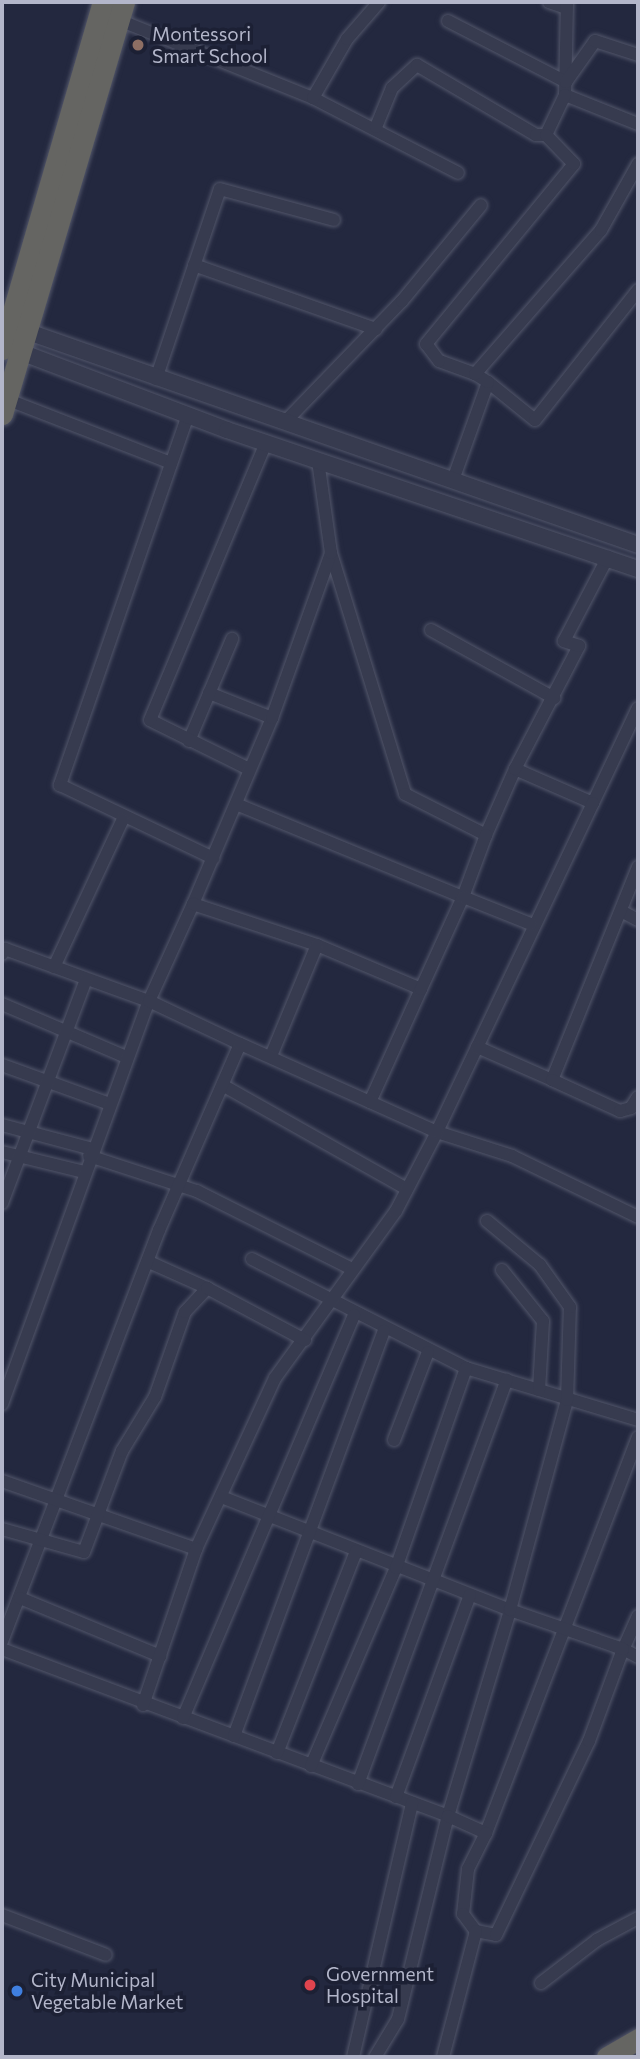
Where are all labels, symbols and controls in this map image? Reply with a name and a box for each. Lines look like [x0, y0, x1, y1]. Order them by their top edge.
place label: Montessori Smart School [152, 23, 268, 67]
marker: Montessori Smart School [130, 37, 146, 53]
place label: Government Hospital [326, 1963, 434, 2007]
place label: City Municipal Vegetable Market [31, 1969, 183, 2013]
marker: Government Hospital [300, 1975, 320, 1995]
marker: City Municipal Vegetable Market [9, 1983, 25, 1999]

